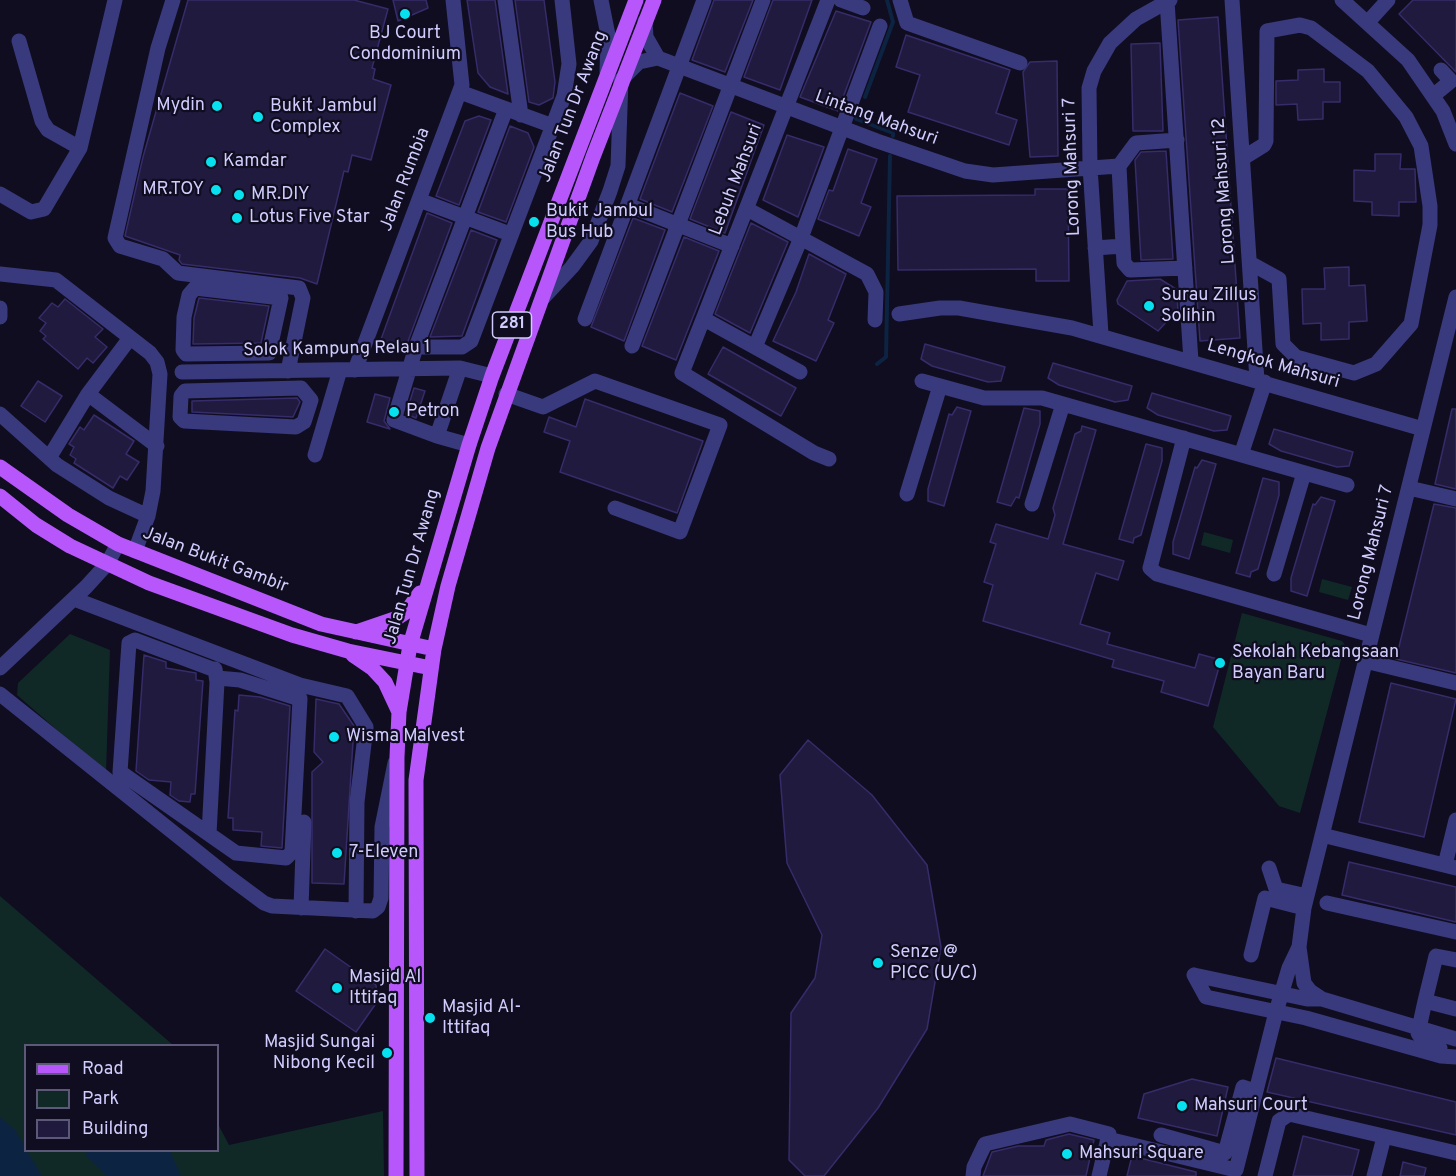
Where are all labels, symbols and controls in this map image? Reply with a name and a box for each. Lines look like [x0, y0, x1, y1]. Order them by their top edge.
marker: BJ Court Condominium [398, 7, 412, 21]
place label: BJ Court Condominium [349, 23, 461, 66]
street label: Jalan Tun Dr Awang [535, 28, 613, 186]
street label: Lintang Mahsuri [812, 87, 940, 151]
place label: Mydin [156, 95, 205, 117]
place label: Bukit Jambul Complex [270, 96, 377, 138]
street label: Lorong Mahsuri 7 [1060, 97, 1086, 237]
marker: Mydin [210, 99, 224, 113]
marker: Bukit Jambul Complex [251, 110, 265, 124]
street label: Lorong Mahsuri 12 [1209, 117, 1241, 265]
street label: Lebuh Mahsuri [706, 121, 768, 239]
street label: Jalan Rumbia [376, 125, 436, 235]
place label: Kamdar [223, 151, 287, 173]
marker: Kamdar [204, 155, 218, 169]
place label: MR.TOY [142, 179, 204, 201]
marker: MR.TOY [209, 183, 223, 197]
place label: MR.DIY [251, 184, 310, 206]
marker: MR.DIY [232, 188, 246, 202]
place label: Bukit Jambul Bus Hub [546, 201, 653, 244]
place label: Lotus Five Star [249, 207, 370, 229]
marker: Lotus Five Star [230, 211, 244, 225]
marker: Bukit Jambul Bus Hub [527, 215, 541, 229]
place label: Surau Zillus Solihin [1161, 285, 1257, 328]
marker: Surau Zillus Solihin [1142, 299, 1156, 313]
road number: 281 [492, 312, 532, 338]
street label: Lengkok Mahsuri [1204, 336, 1342, 394]
street label: Solok Kampung Relau 1 [243, 338, 431, 362]
place label: Petron [406, 401, 460, 423]
marker: Petron [387, 405, 401, 419]
street label: Lorong Mahsuri 7 [1345, 483, 1399, 623]
street label: Jalan Tun Dr Awang [380, 487, 446, 647]
street label: Jalan Bukit Gambir [139, 523, 291, 599]
place label: Sekolah Kebangsaan Bayan Baru [1232, 642, 1399, 684]
marker: Sekolah Kebangsaan Bayan Baru [1213, 656, 1227, 670]
place label: Wisma Malvest [346, 726, 465, 748]
marker: Wisma Malvest [327, 730, 341, 744]
place label: 7-Eleven [349, 842, 418, 864]
marker: 7-Eleven [330, 846, 344, 860]
place label: Senze @ PICC (U/C) [890, 942, 977, 984]
marker: Senze @ PICC (U/C) [871, 956, 885, 970]
place label: Masjid Al Ittifaq [349, 967, 421, 1010]
marker: Masjid Al Ittifaq [330, 981, 344, 995]
place label: Masjid Al- Ittifaq [442, 997, 521, 1040]
marker: Masjid Al- Ittifaq [423, 1011, 437, 1025]
place label: Masjid Sungai Nibong Kecil [264, 1032, 375, 1074]
legend [24, 1044, 219, 1152]
marker: Masjid Sungai Nibong Kecil [380, 1046, 394, 1060]
text: Road [82, 1058, 124, 1081]
text: Park [82, 1088, 119, 1111]
place label: Mahsuri Court [1194, 1095, 1308, 1117]
marker: Mahsuri Court [1175, 1099, 1189, 1113]
text: Building [82, 1118, 148, 1141]
place label: Mahsuri Square [1079, 1143, 1204, 1165]
marker: Mahsuri Square [1060, 1147, 1074, 1161]

